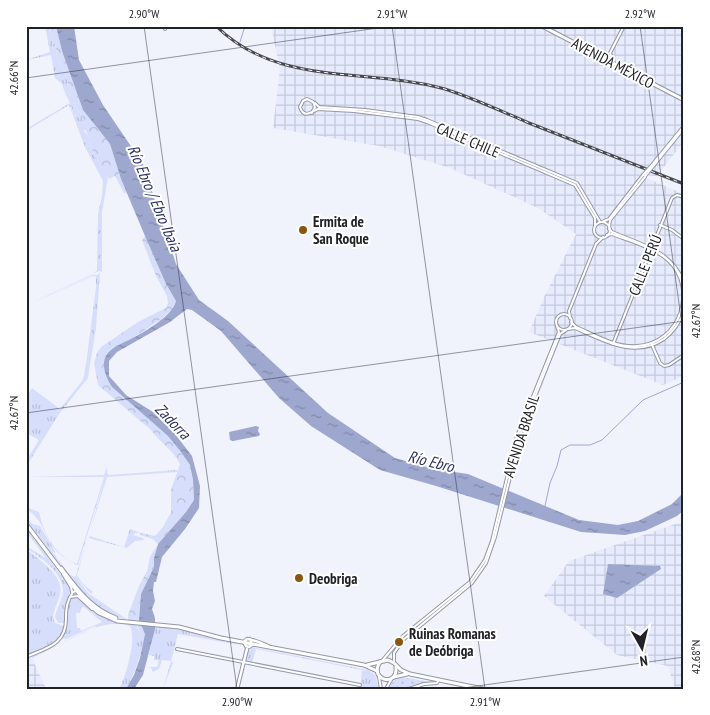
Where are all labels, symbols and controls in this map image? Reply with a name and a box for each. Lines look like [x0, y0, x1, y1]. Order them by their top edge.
text: 2.90°W [129, 6, 159, 21]
text: 2.91°W [377, 6, 407, 21]
text: 2.92°W [625, 6, 655, 21]
street label: AVENIDA MÉXICO [569, 33, 657, 93]
text: 42.66°N [6, 61, 21, 95]
street label: CALLE CHILE [434, 118, 502, 162]
water label: Río Ebro / Ebro Ibaia [124, 142, 187, 256]
place label: Ermita de San Roque [313, 212, 369, 248]
marker: Ermita de San Roque [297, 224, 309, 236]
street label: CALLE PERÚ [624, 232, 666, 298]
text: 42.67°N [688, 304, 703, 338]
street label: AVENIDA BRASIL [499, 391, 544, 480]
text: 42.67°N [6, 396, 21, 430]
water label: Zadorra [151, 399, 196, 444]
water label: Río Ebro [406, 446, 457, 477]
place label: Deobriga [309, 569, 357, 588]
marker: Deobriga [293, 572, 305, 584]
north arrow [618, 622, 668, 672]
place label: Ruinas Romanas de Deóbriga [409, 624, 496, 660]
marker: Ruinas Romanas de Deóbriga [393, 636, 405, 648]
text: 42.68°N [688, 640, 703, 674]
text: N [639, 651, 649, 670]
text: 2.90°W [222, 694, 252, 709]
text: 2.91°W [470, 694, 500, 709]

